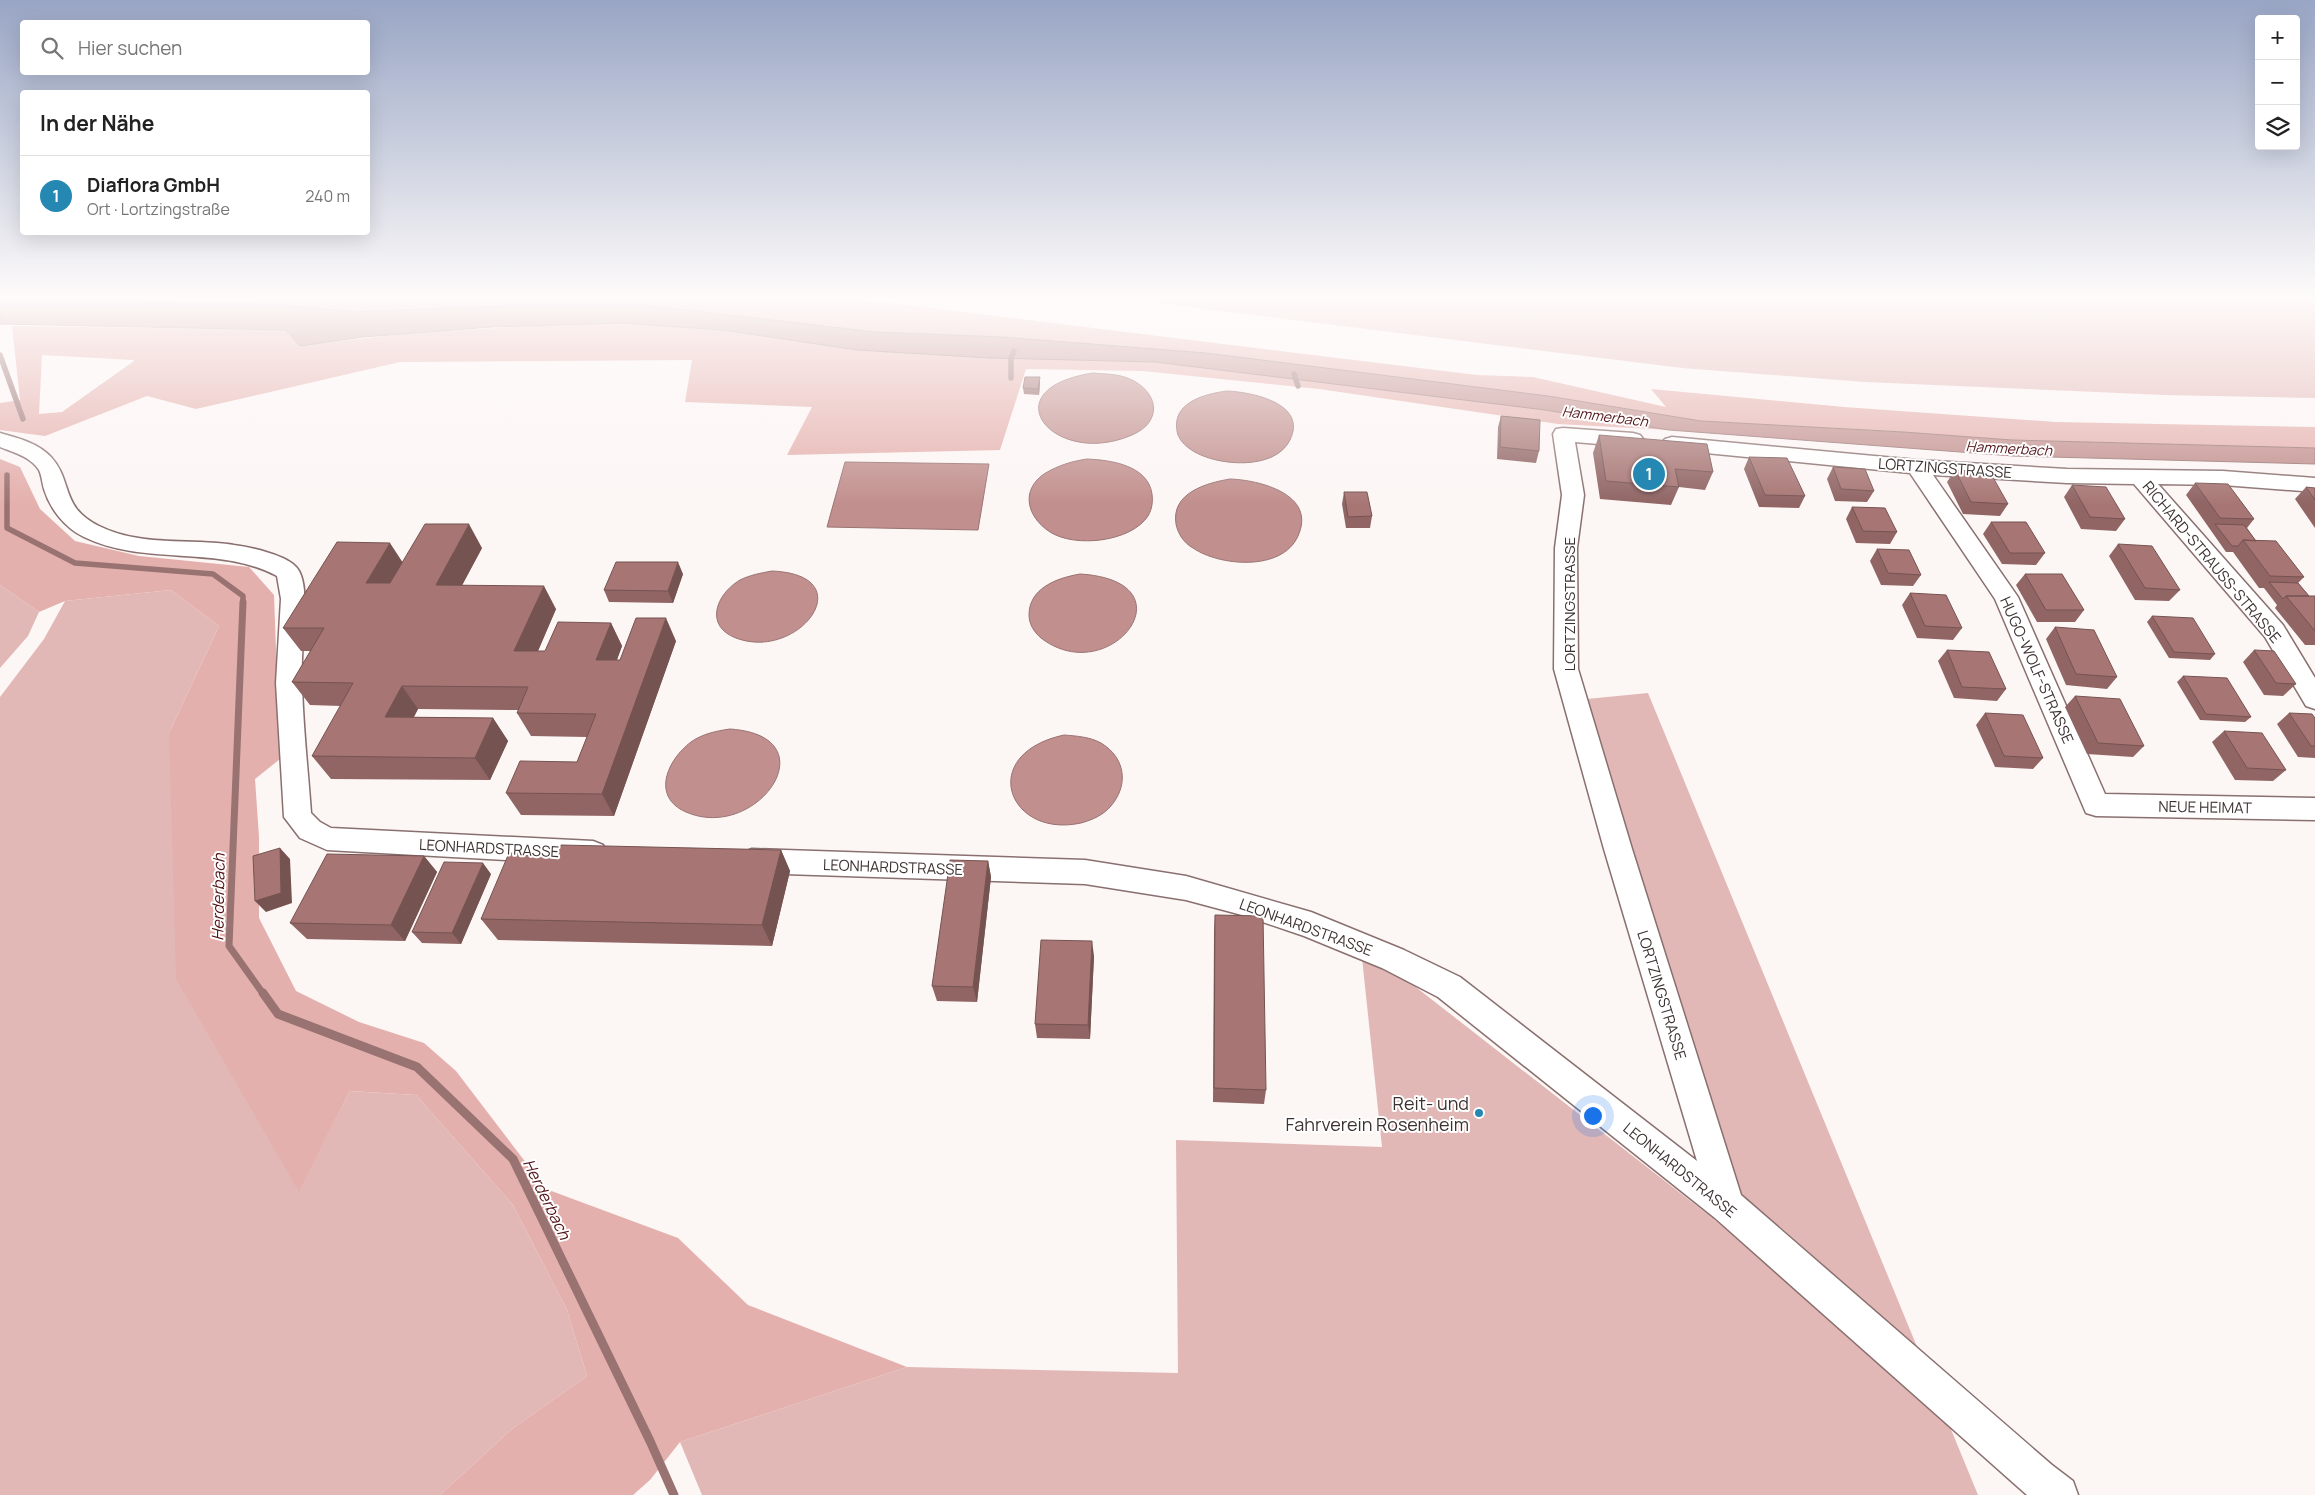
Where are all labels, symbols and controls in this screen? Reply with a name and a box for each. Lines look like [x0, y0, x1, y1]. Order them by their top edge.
map controls [2255, 15, 2300, 150]
button: + [2255, 15, 2300, 60]
search box [20, 20, 370, 75]
icon: search [38, 34, 66, 62]
text: Hier suchen [78, 35, 182, 61]
button: − [2255, 60, 2300, 105]
button: layers [2255, 105, 2300, 150]
text: In der Nähe [40, 109, 154, 137]
text: Diaflora GmbH [87, 172, 220, 198]
text: 1 [52, 185, 60, 207]
text: 240 m [305, 185, 350, 207]
text: Ort · Lortzingstraße [87, 198, 230, 220]
water label: Hammerbach [1561, 401, 1650, 431]
water label: Hammerbach [1965, 436, 2053, 460]
street label: LORTZINGSTRASSE [1877, 453, 2013, 483]
pin: 1 [1633, 455, 1665, 493]
street label: RICHARD-STRAUSS-STRASSE [2138, 477, 2286, 647]
street label: LORTZINGSTRASSE [1559, 537, 1580, 671]
street label: HUGO-WOLF-STRASSE [1995, 593, 2079, 747]
street label: NEUE HEIMAT [2158, 796, 2252, 818]
street label: LEONHARDSTRASSE [418, 834, 560, 862]
water label: Herderbach [206, 853, 230, 941]
street label: LEONHARDSTRASSE [823, 854, 963, 880]
street label: LEONHARDSTRASSE [1236, 893, 1376, 961]
street label: LORTZINGSTRASSE [1632, 928, 1692, 1062]
place label: Reit- und Fahrverein Rosenheim [1286, 1091, 1469, 1136]
your location [1580, 1103, 1606, 1129]
marker: Reit- und Fahrverein Rosenheim [1473, 1107, 1485, 1119]
street label: LEONHARDSTRASSE [1619, 1118, 1741, 1222]
water label: Herderbach [518, 1155, 576, 1243]

